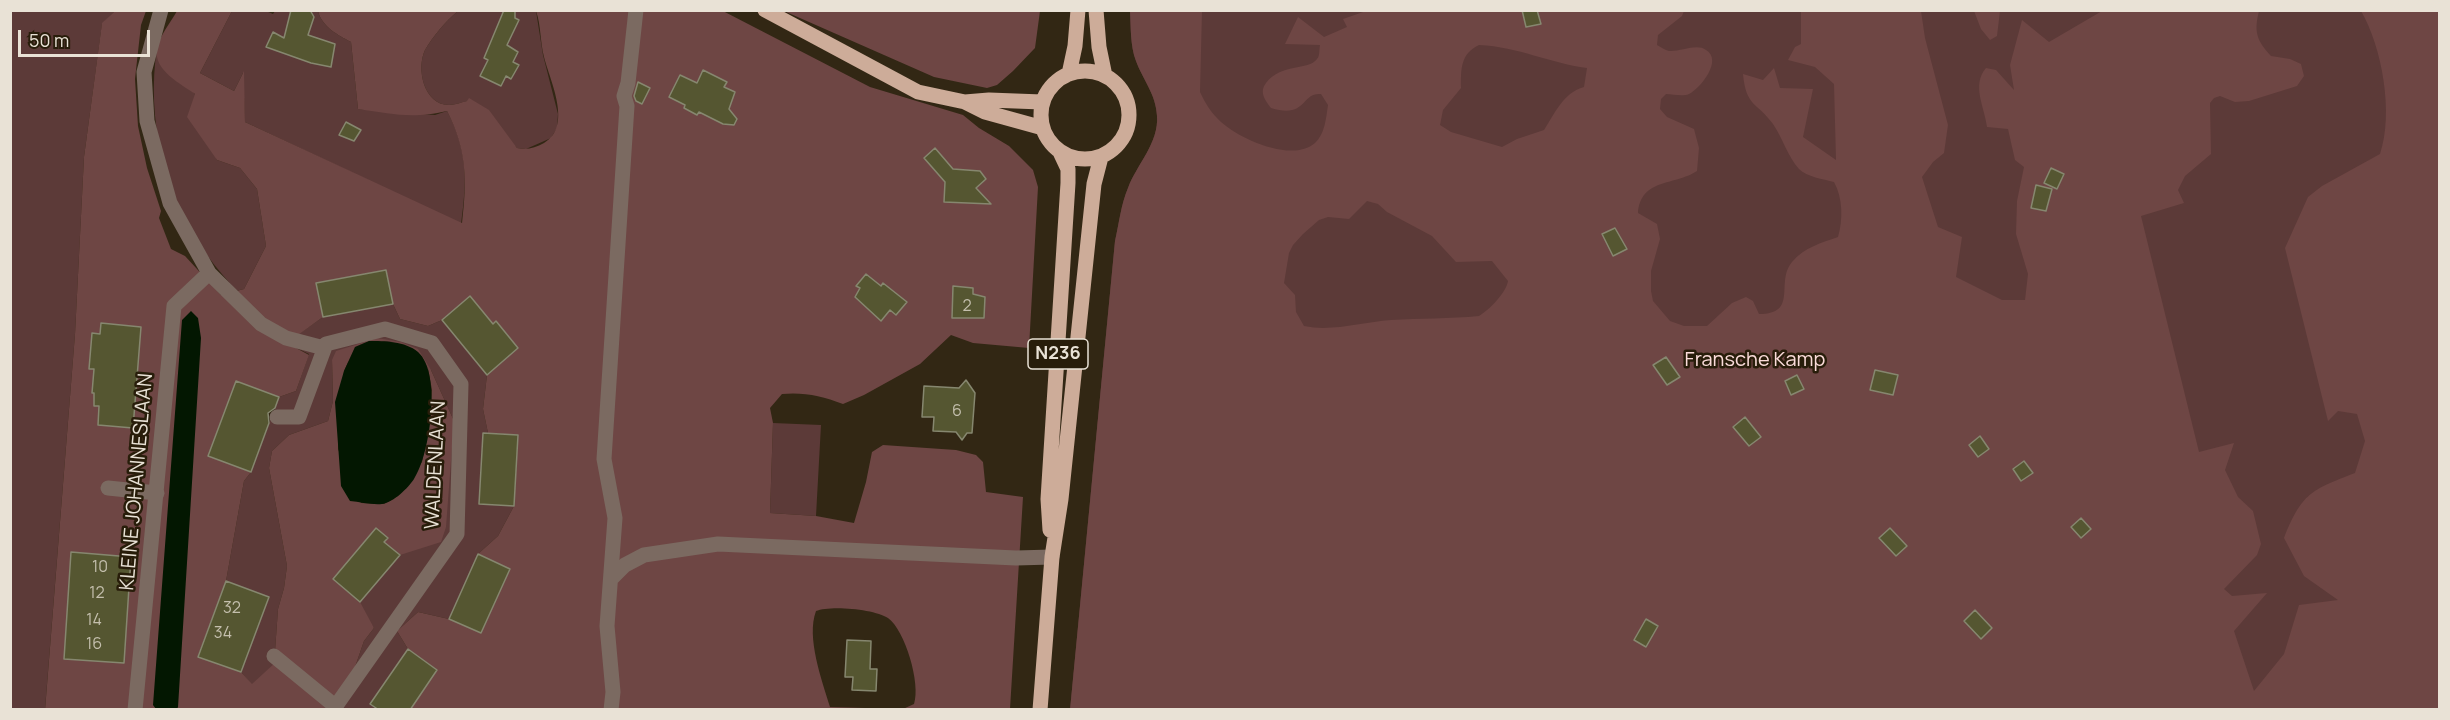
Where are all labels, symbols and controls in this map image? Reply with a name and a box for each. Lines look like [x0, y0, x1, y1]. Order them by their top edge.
scale bar [21, 18, 153, 56]
text: 50 m [29, 28, 69, 52]
house number: 2 [962, 297, 972, 317]
road number: N236 [1028, 339, 1088, 369]
park label: Fransche Kamp [1685, 348, 1825, 372]
street label: KLEINE JOHANNESLAAN [116, 372, 158, 592]
street label: WALDENLAAN [421, 400, 451, 530]
house number: 6 [952, 402, 962, 422]
house number: 10 [92, 558, 108, 578]
house number: 12 [89, 584, 105, 604]
house number: 32 [223, 599, 241, 619]
house number: 14 [86, 611, 102, 631]
house number: 34 [214, 624, 232, 644]
house number: 16 [86, 635, 102, 655]

